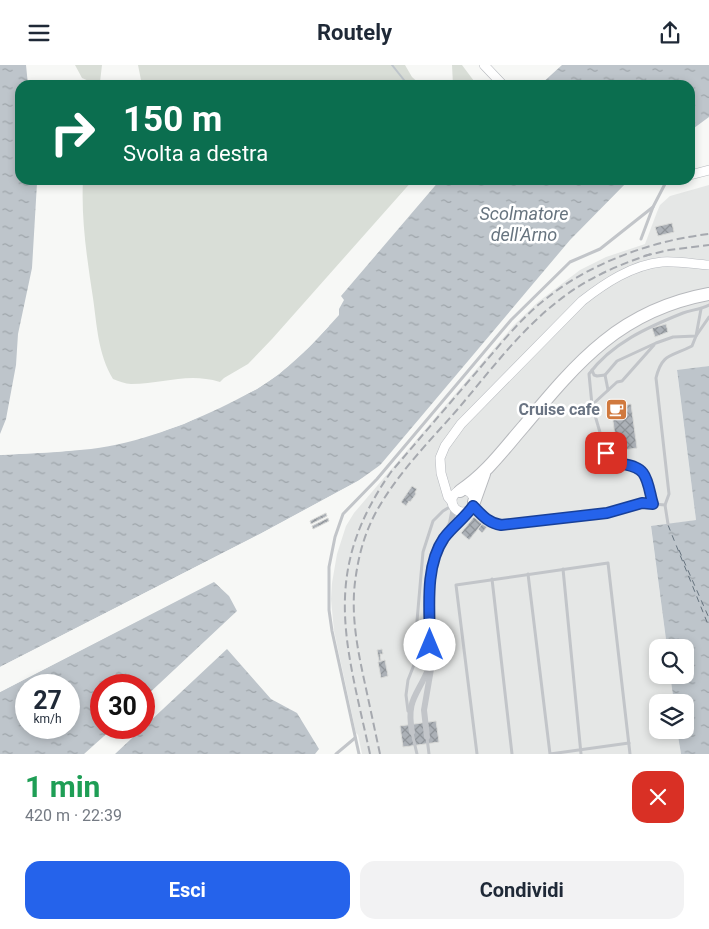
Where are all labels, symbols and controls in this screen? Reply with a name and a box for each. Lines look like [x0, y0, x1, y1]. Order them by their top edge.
icon: menu [25, 19, 53, 47]
icon: share [656, 19, 684, 47]
text: Routely [317, 20, 392, 45]
text: 150 m [123, 99, 222, 140]
icon: right [40, 100, 105, 165]
text: Svolta a destra [123, 141, 268, 166]
water label: Scolmatore dell'Arno [479, 203, 569, 245]
cafe icon: Cruise cafe [604, 397, 628, 421]
place label: Cruise cafe [519, 400, 600, 419]
pin [585, 432, 627, 474]
icon: arrive [592, 439, 620, 467]
position arrow [403, 618, 455, 670]
map controls [649, 639, 694, 739]
button: search [649, 639, 694, 684]
speed limit sign: 30 [90, 674, 155, 739]
text: 27 [33, 686, 62, 715]
button: layers [649, 694, 694, 739]
text: km/h [33, 712, 62, 726]
text: 1 min [25, 769, 100, 804]
button: close [632, 771, 684, 823]
text: 420 m · 22:39 [25, 806, 122, 825]
button: Esci [25, 861, 350, 919]
button: Condividi [360, 861, 684, 919]

